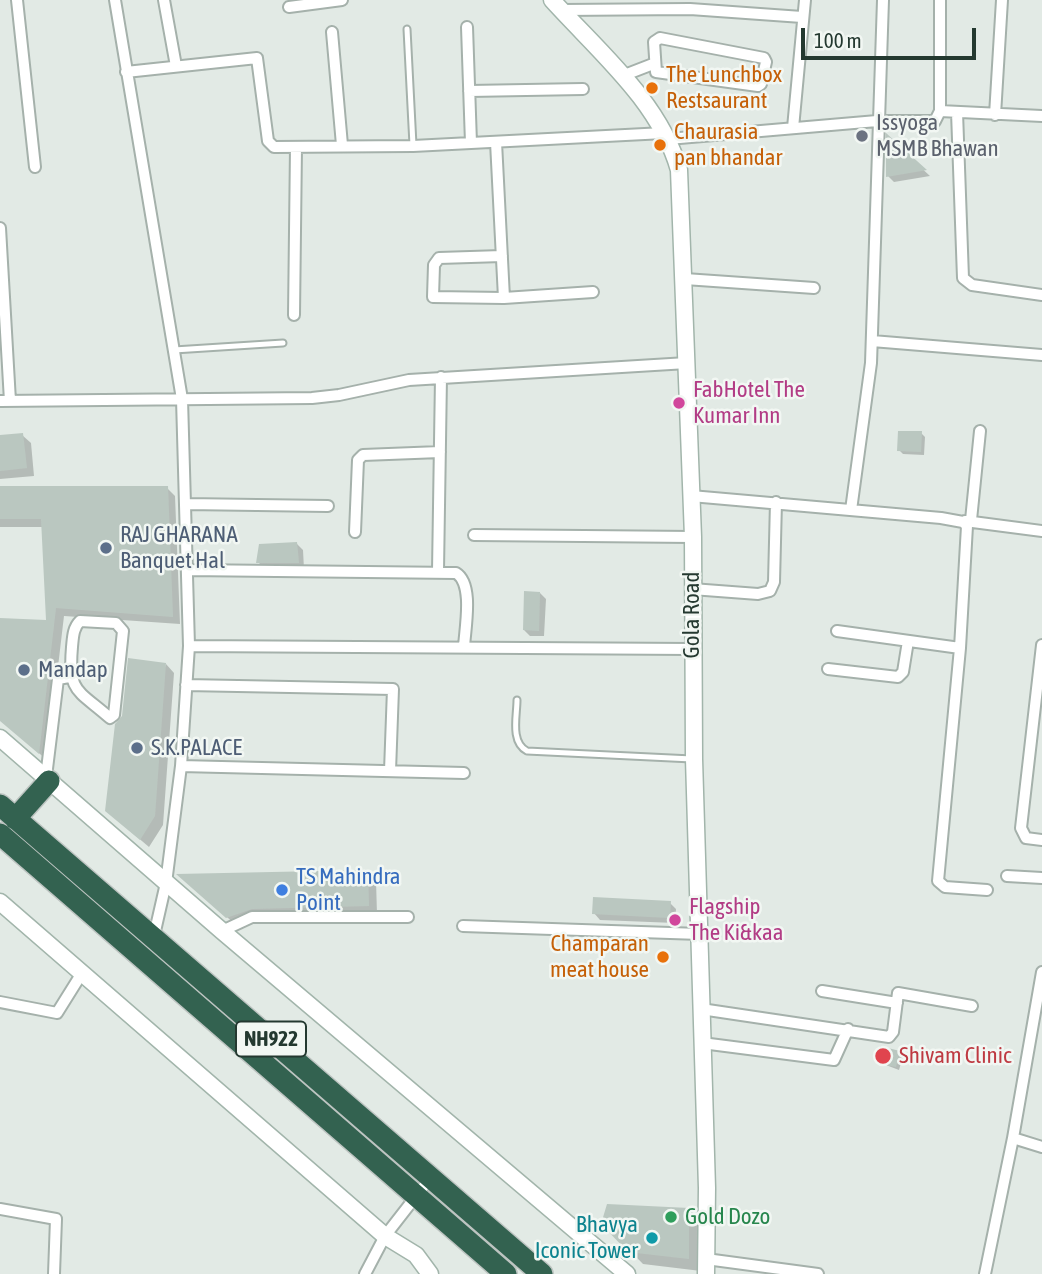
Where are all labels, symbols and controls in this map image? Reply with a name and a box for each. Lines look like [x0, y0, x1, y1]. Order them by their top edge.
scale bar [804, 14, 979, 58]
text: 100 m [814, 28, 862, 52]
place label: The Lunchbox Restsaurant [666, 61, 782, 115]
marker: The Lunchbox Restsaurant [644, 80, 660, 96]
place label: Issyoga MSMB Bhawan [876, 109, 999, 163]
place label: Chaurasia pan bhandar [674, 118, 782, 172]
marker: Issyoga MSMB Bhawan [854, 128, 870, 144]
marker: Chaurasia pan bhandar [652, 137, 668, 153]
place label: FabHotel The Kumar Inn [693, 376, 805, 430]
marker: FabHotel The Kumar Inn [671, 395, 687, 411]
place label: RAJ GHARANA Banquet Hal [120, 521, 238, 575]
marker: RAJ GHARANA Banquet Hal [98, 540, 114, 556]
street label: Gola Road [678, 572, 706, 658]
place label: Mandap [38, 656, 108, 684]
marker: Mandap [16, 662, 32, 678]
place label: S.K.PALACE [151, 734, 242, 762]
marker: S.K.PALACE [129, 740, 145, 756]
place label: TS Mahindra Point [296, 863, 401, 917]
marker: TS Mahindra Point [274, 882, 290, 898]
place label: Flagship The Ki&kaa [689, 893, 783, 947]
marker: Flagship The Ki&kaa [667, 912, 683, 928]
place label: Champaran meat house [550, 930, 649, 984]
marker: Champaran meat house [655, 949, 671, 965]
road number: NH922 [236, 1021, 306, 1056]
place label: Shivam Clinic [899, 1042, 1011, 1070]
marker: Shivam Clinic [873, 1046, 893, 1066]
place label: Gold Dozo [685, 1203, 770, 1231]
marker: Gold Dozo [663, 1209, 679, 1225]
place label: Bhavya Iconic Tower [535, 1211, 638, 1265]
marker: Bhavya Iconic Tower [644, 1230, 660, 1246]

